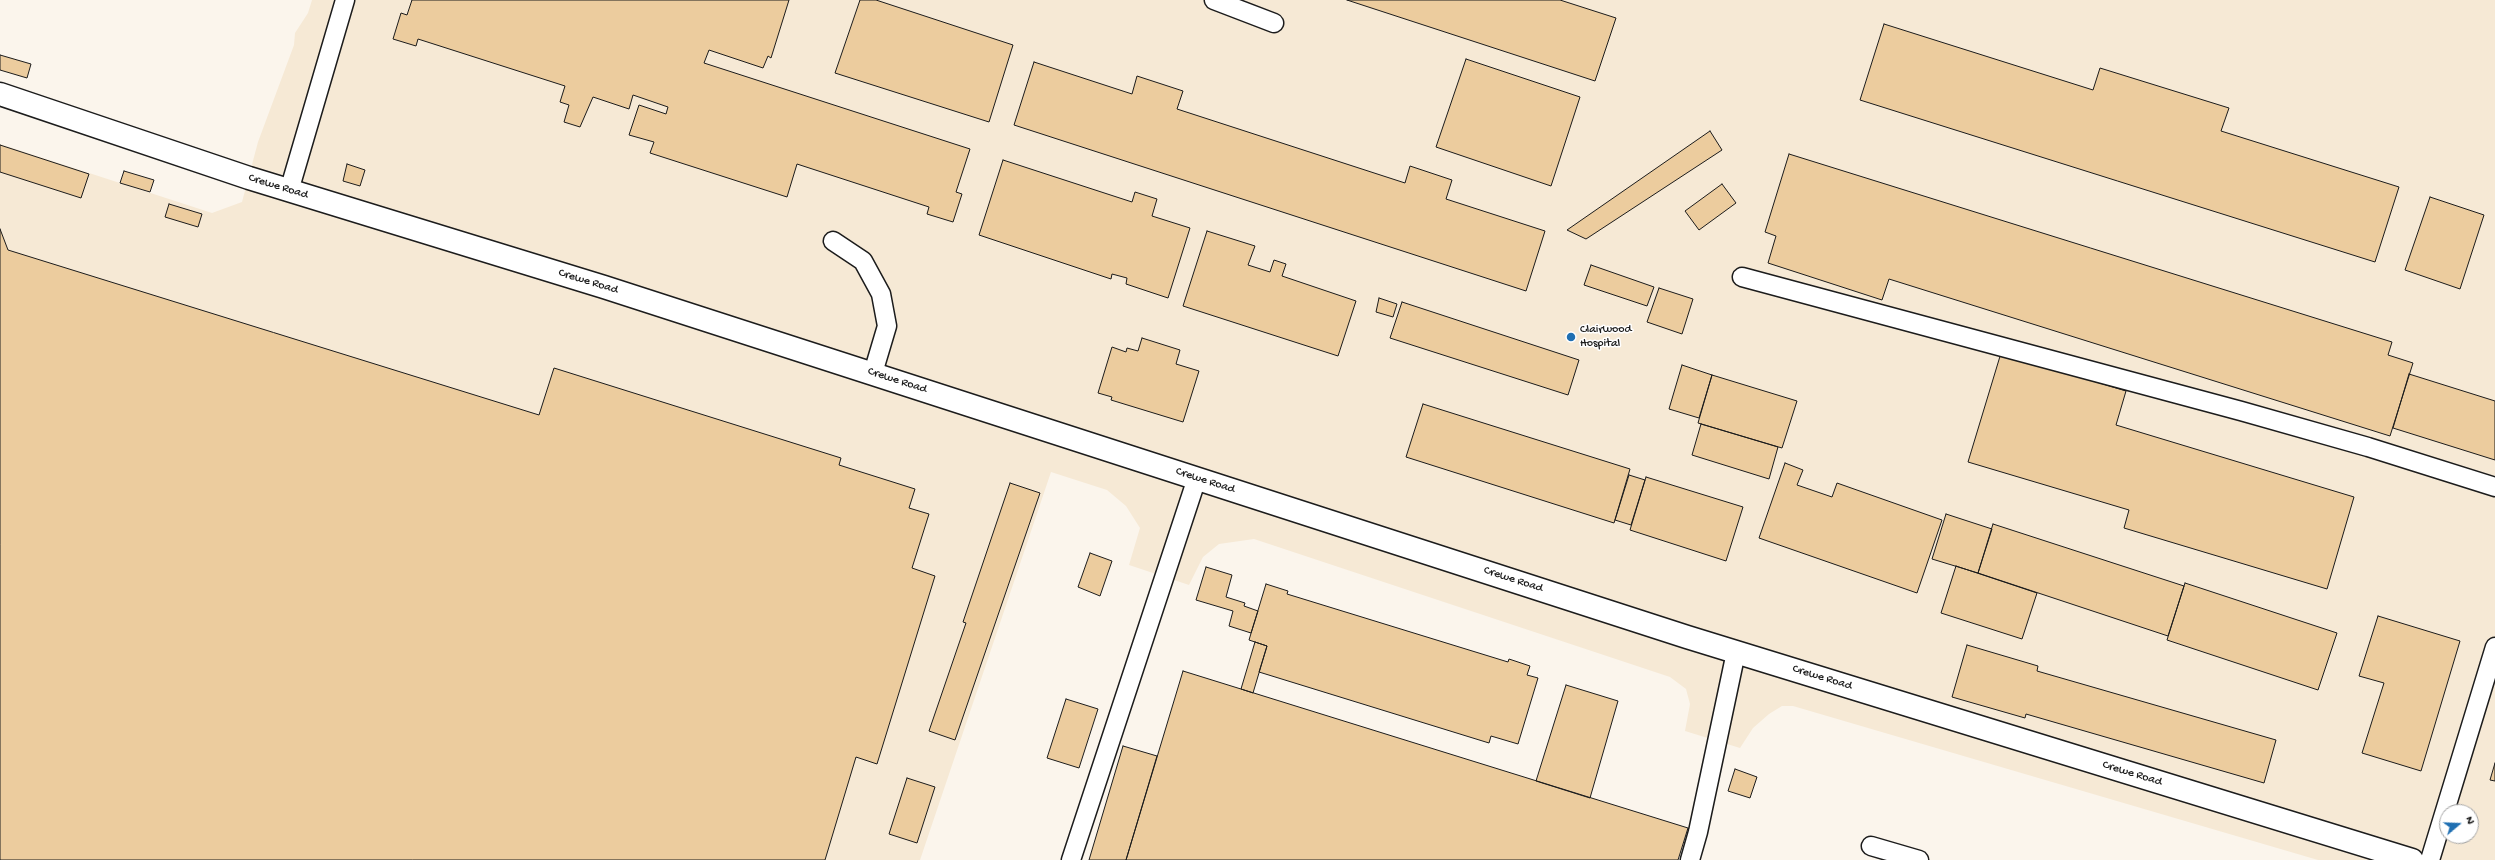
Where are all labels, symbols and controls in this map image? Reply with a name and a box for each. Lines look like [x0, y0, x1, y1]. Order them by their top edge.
street label: Crewe Road [246, 171, 310, 203]
street label: Crewe Road [556, 266, 620, 298]
place label: Clairwood Hospital [1580, 323, 1631, 351]
marker: Clairwood Hospital [1565, 331, 1577, 343]
street label: Crewe Road [866, 365, 928, 397]
street label: Crewe Road [1174, 465, 1236, 497]
street label: Crewe Road [1482, 564, 1544, 596]
street label: Crewe Road [1790, 662, 1854, 694]
street label: Crewe Road [2100, 758, 2164, 790]
north arrow [2439, 804, 2479, 844]
text: N [2463, 815, 2476, 826]

